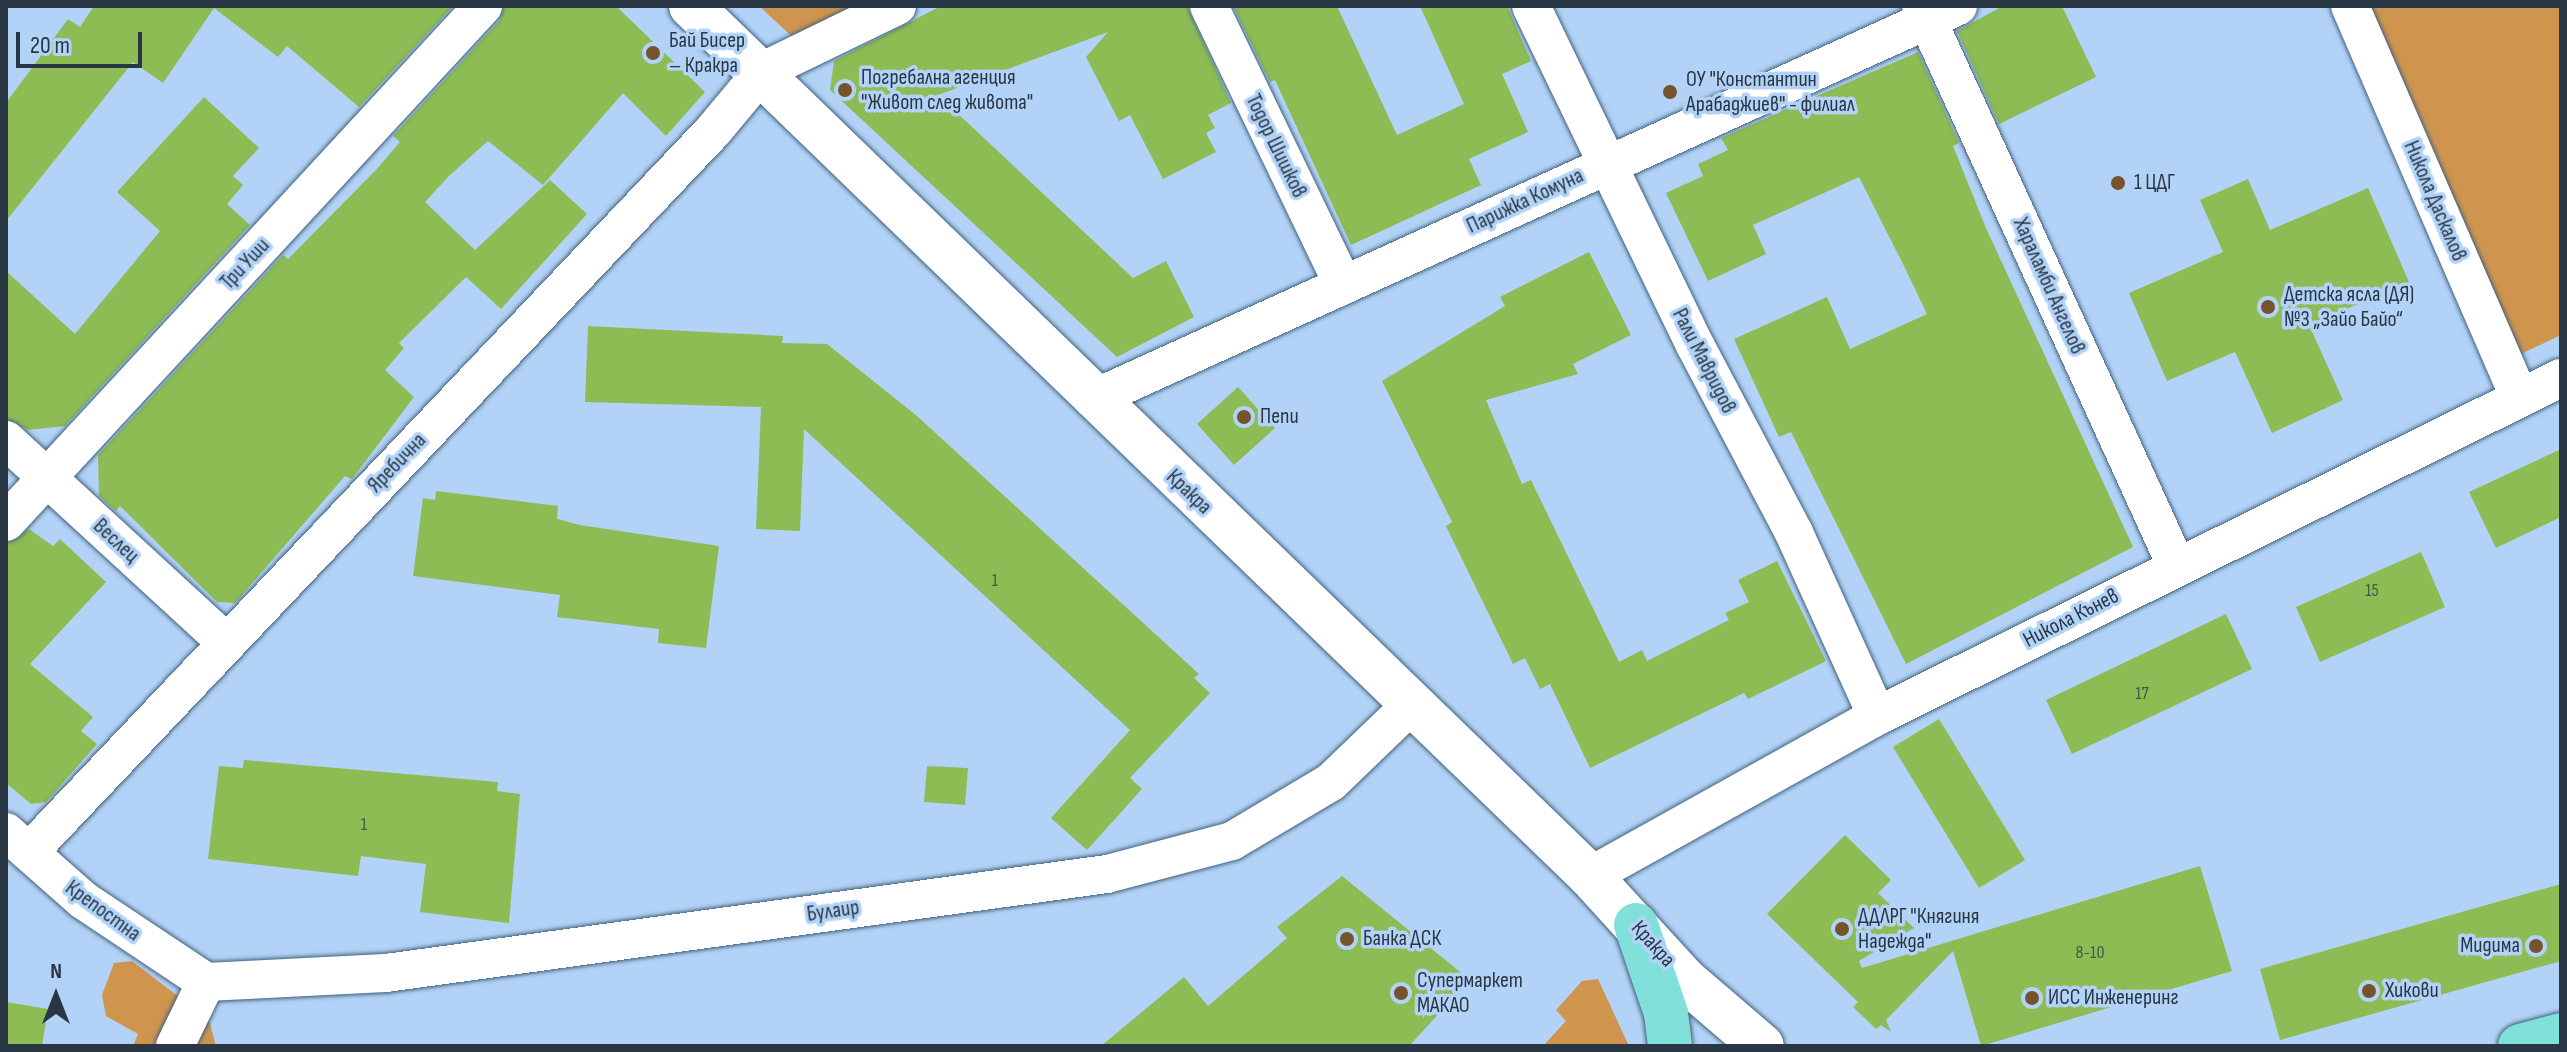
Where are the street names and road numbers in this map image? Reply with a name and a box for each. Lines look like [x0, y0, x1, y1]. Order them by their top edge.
street label: Тодор Шишков [1240, 90, 1312, 202]
street label: Никола Даскалов [2398, 137, 2472, 265]
street label: Парижка Комуна [1462, 162, 1588, 240]
street label: Хараламби Ангелов [2007, 214, 2091, 358]
street label: Три Уши [215, 233, 275, 295]
street label: Рали Мавридов [1666, 304, 1742, 418]
street label: Яребична [362, 428, 432, 498]
street label: Кракра [1161, 464, 1217, 520]
street label: Веслец [87, 513, 145, 569]
street label: Никола Кънев [2019, 583, 2123, 653]
street label: Крепостна [60, 875, 146, 947]
street label: Булаир [805, 894, 861, 928]
street label: Кракра [1625, 915, 1681, 973]

